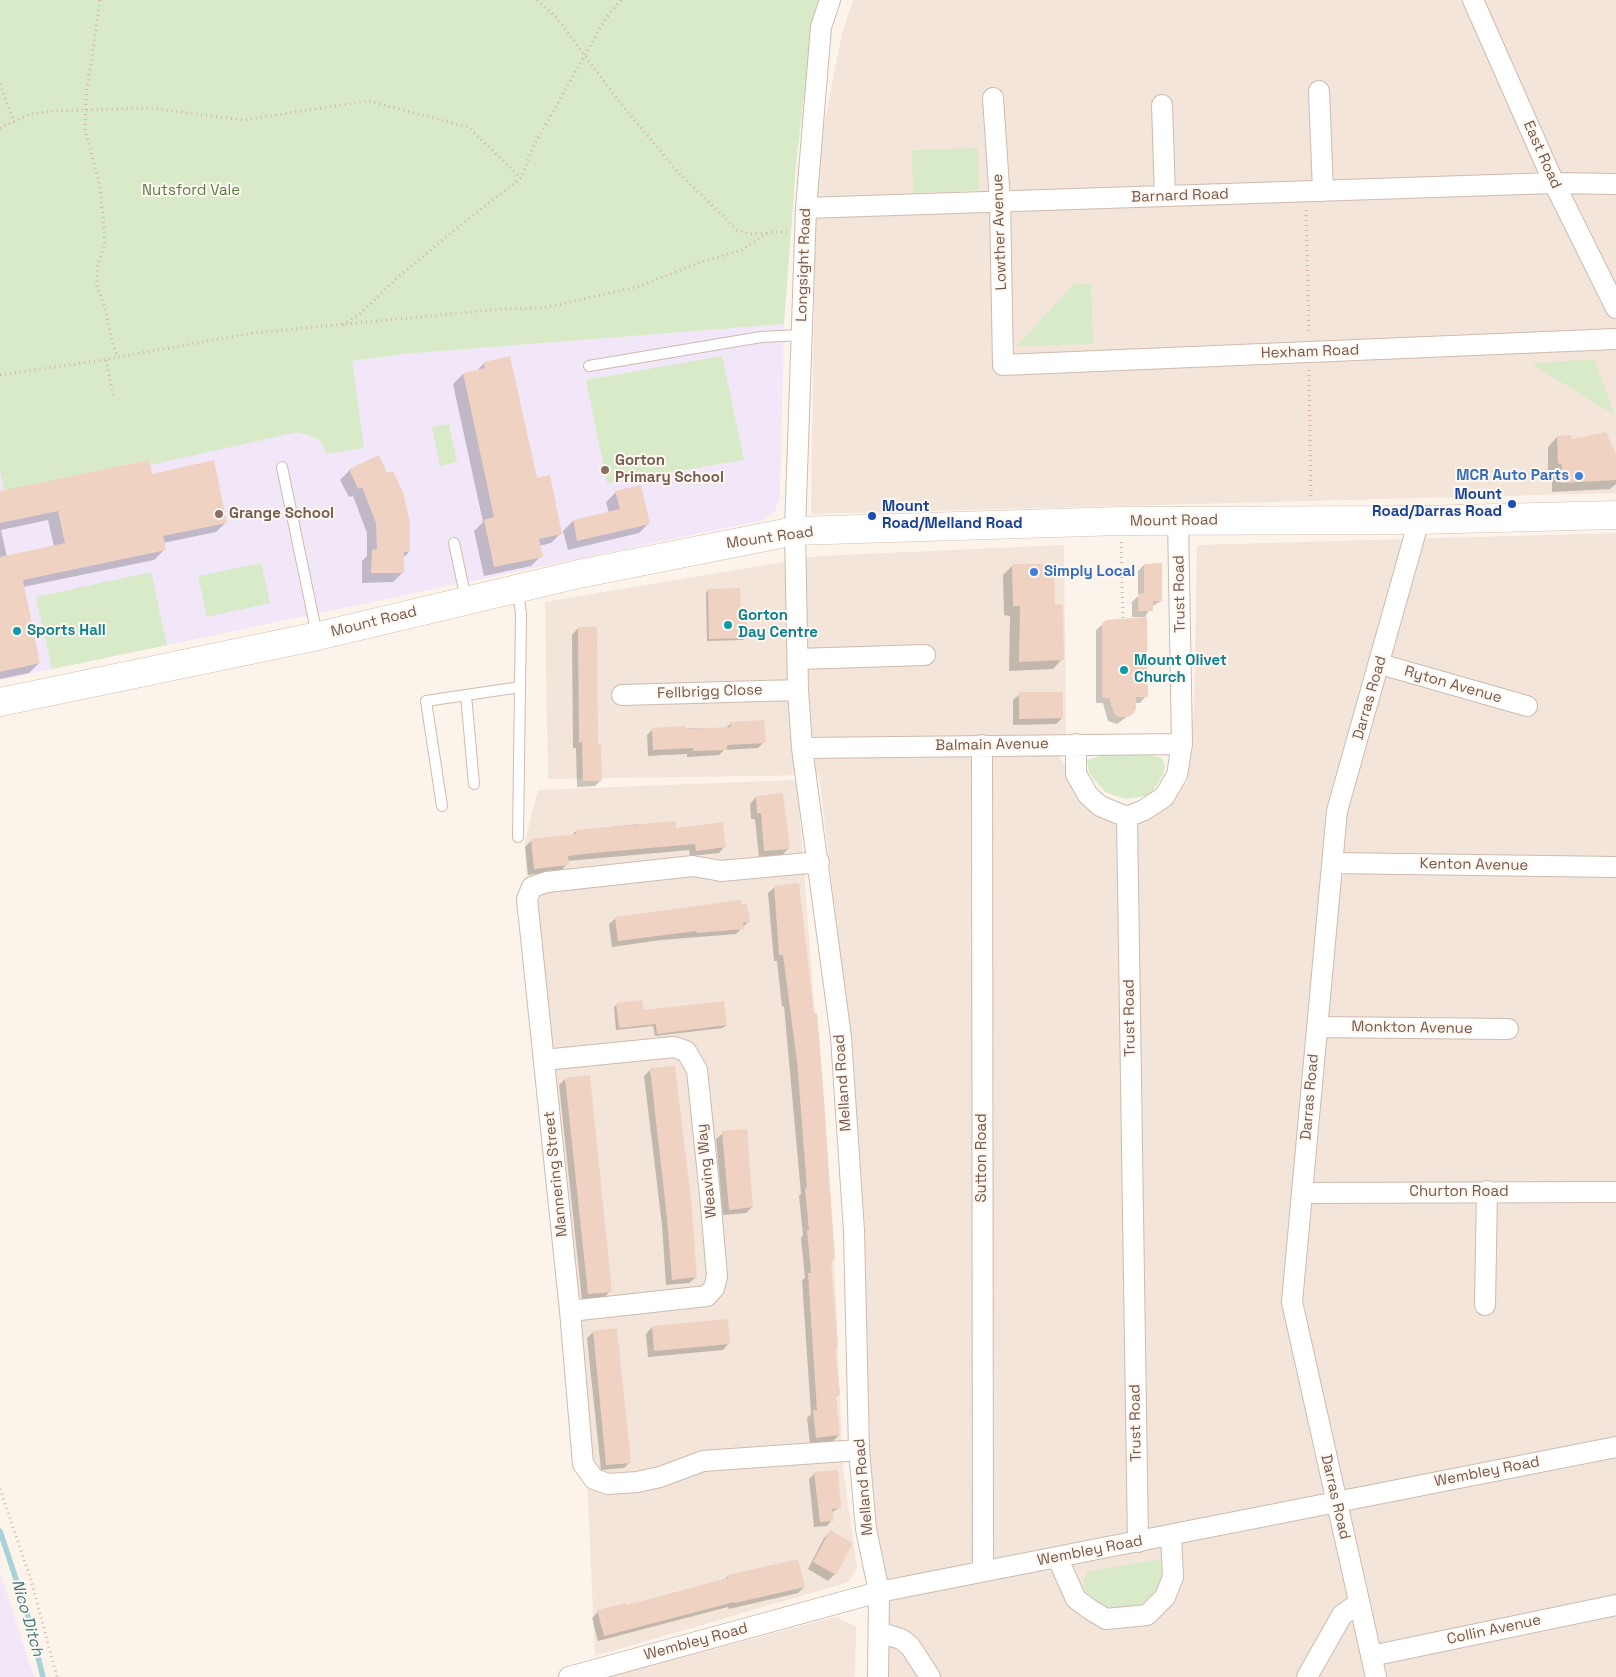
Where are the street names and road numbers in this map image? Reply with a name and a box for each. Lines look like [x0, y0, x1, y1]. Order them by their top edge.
street label: East Road [1519, 118, 1565, 192]
street label: Lowther Avenue [989, 173, 1011, 291]
street label: Barnard Road [1131, 185, 1229, 207]
street label: Longsight Road [793, 208, 815, 322]
street label: Hexham Road [1260, 341, 1360, 363]
street label: Mount Road [1130, 511, 1218, 531]
street label: Mount Road [725, 523, 815, 553]
street label: Trust Road [1170, 555, 1190, 633]
street label: Mount Road [329, 603, 419, 641]
street label: Darras Road [1349, 654, 1391, 742]
street label: Ryton Avenue [1402, 662, 1504, 708]
street label: Fellbrigg Close [657, 681, 763, 703]
street label: Balmain Avenue [935, 735, 1049, 755]
street label: Kenton Avenue [1420, 855, 1528, 875]
street label: Trust Road [1120, 979, 1140, 1057]
street label: Monkton Avenue [1351, 1018, 1473, 1038]
street label: Melland Road [831, 1034, 855, 1132]
street label: Darras Road [1297, 1053, 1323, 1141]
street label: Mannering Street [540, 1110, 572, 1238]
street label: Sutton Road [973, 1113, 991, 1203]
street label: Weaving Way [693, 1123, 721, 1219]
street label: Churton Road [1409, 1183, 1509, 1201]
street label: Trust Road [1126, 1384, 1146, 1462]
street label: Melland Road [851, 1438, 877, 1536]
street label: Darras Road [1316, 1453, 1354, 1541]
street label: Wembley Road [1433, 1453, 1541, 1491]
street label: Wembley Road [1036, 1532, 1144, 1570]
street label: Collin Avenue [1445, 1611, 1543, 1649]
street label: Wembley Road [642, 1619, 750, 1665]

